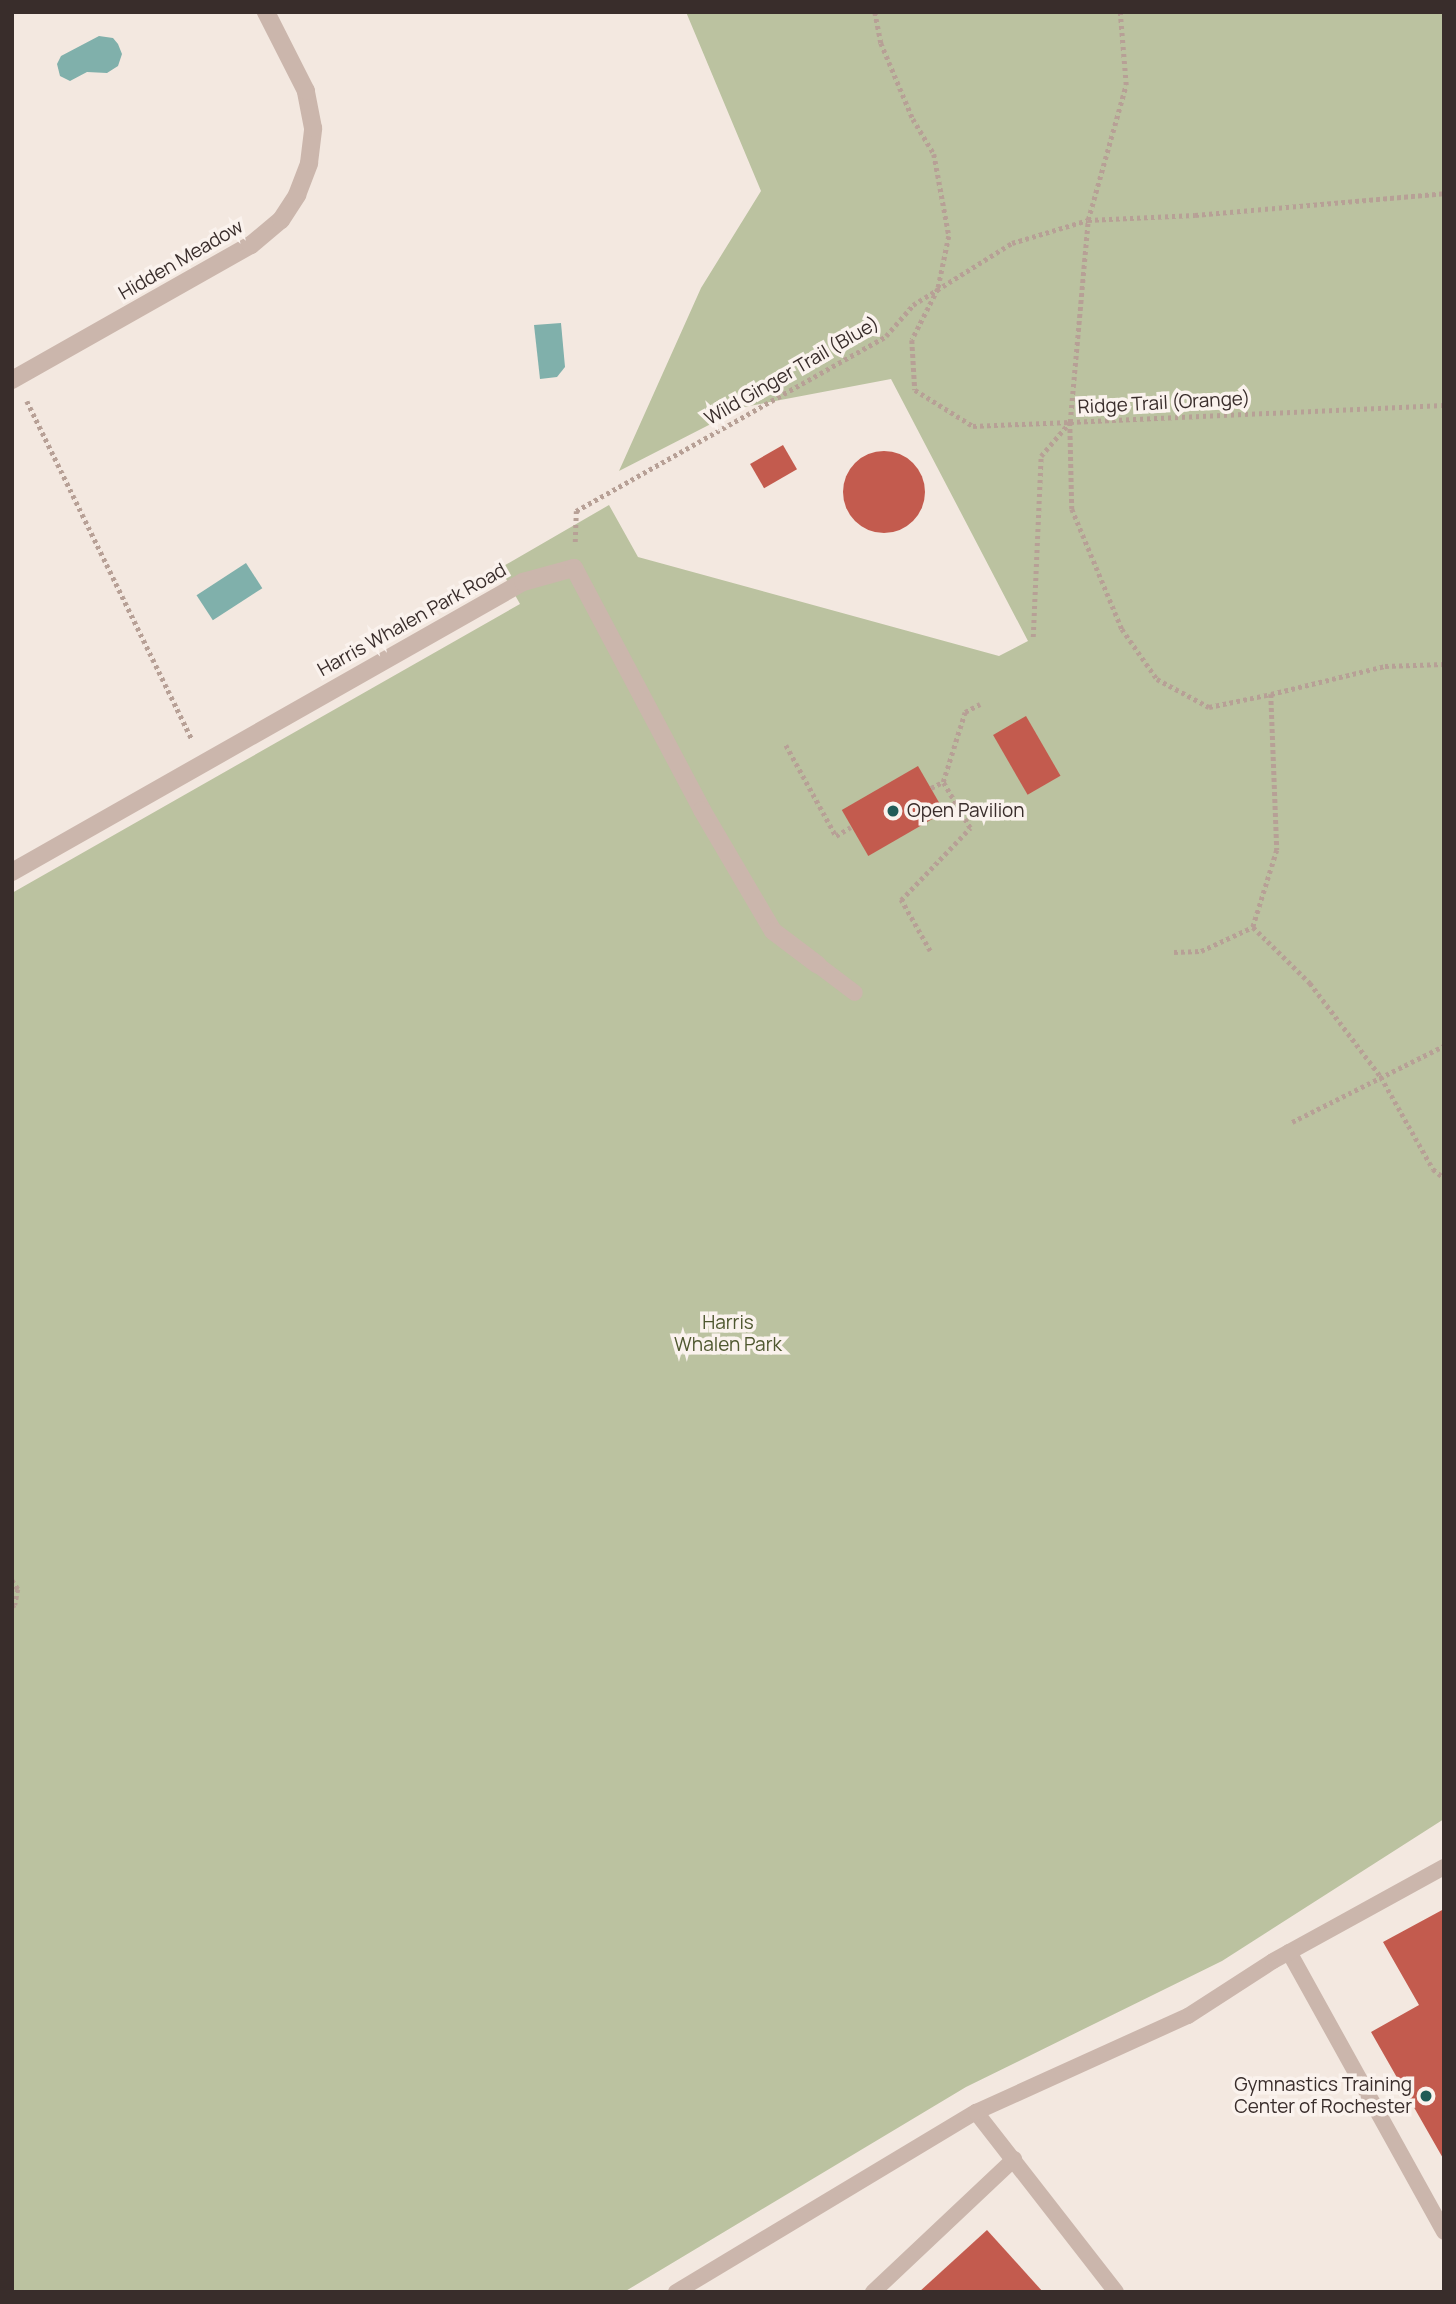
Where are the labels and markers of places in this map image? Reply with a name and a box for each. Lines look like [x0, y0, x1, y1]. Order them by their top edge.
place label: Open Pavilion [907, 800, 1025, 822]
marker: Open Pavilion [885, 803, 901, 819]
place label: Gymnastics Training Center of Rochester [1234, 2074, 1412, 2118]
marker: Gymnastics Training Center of Rochester [1418, 2088, 1434, 2104]

